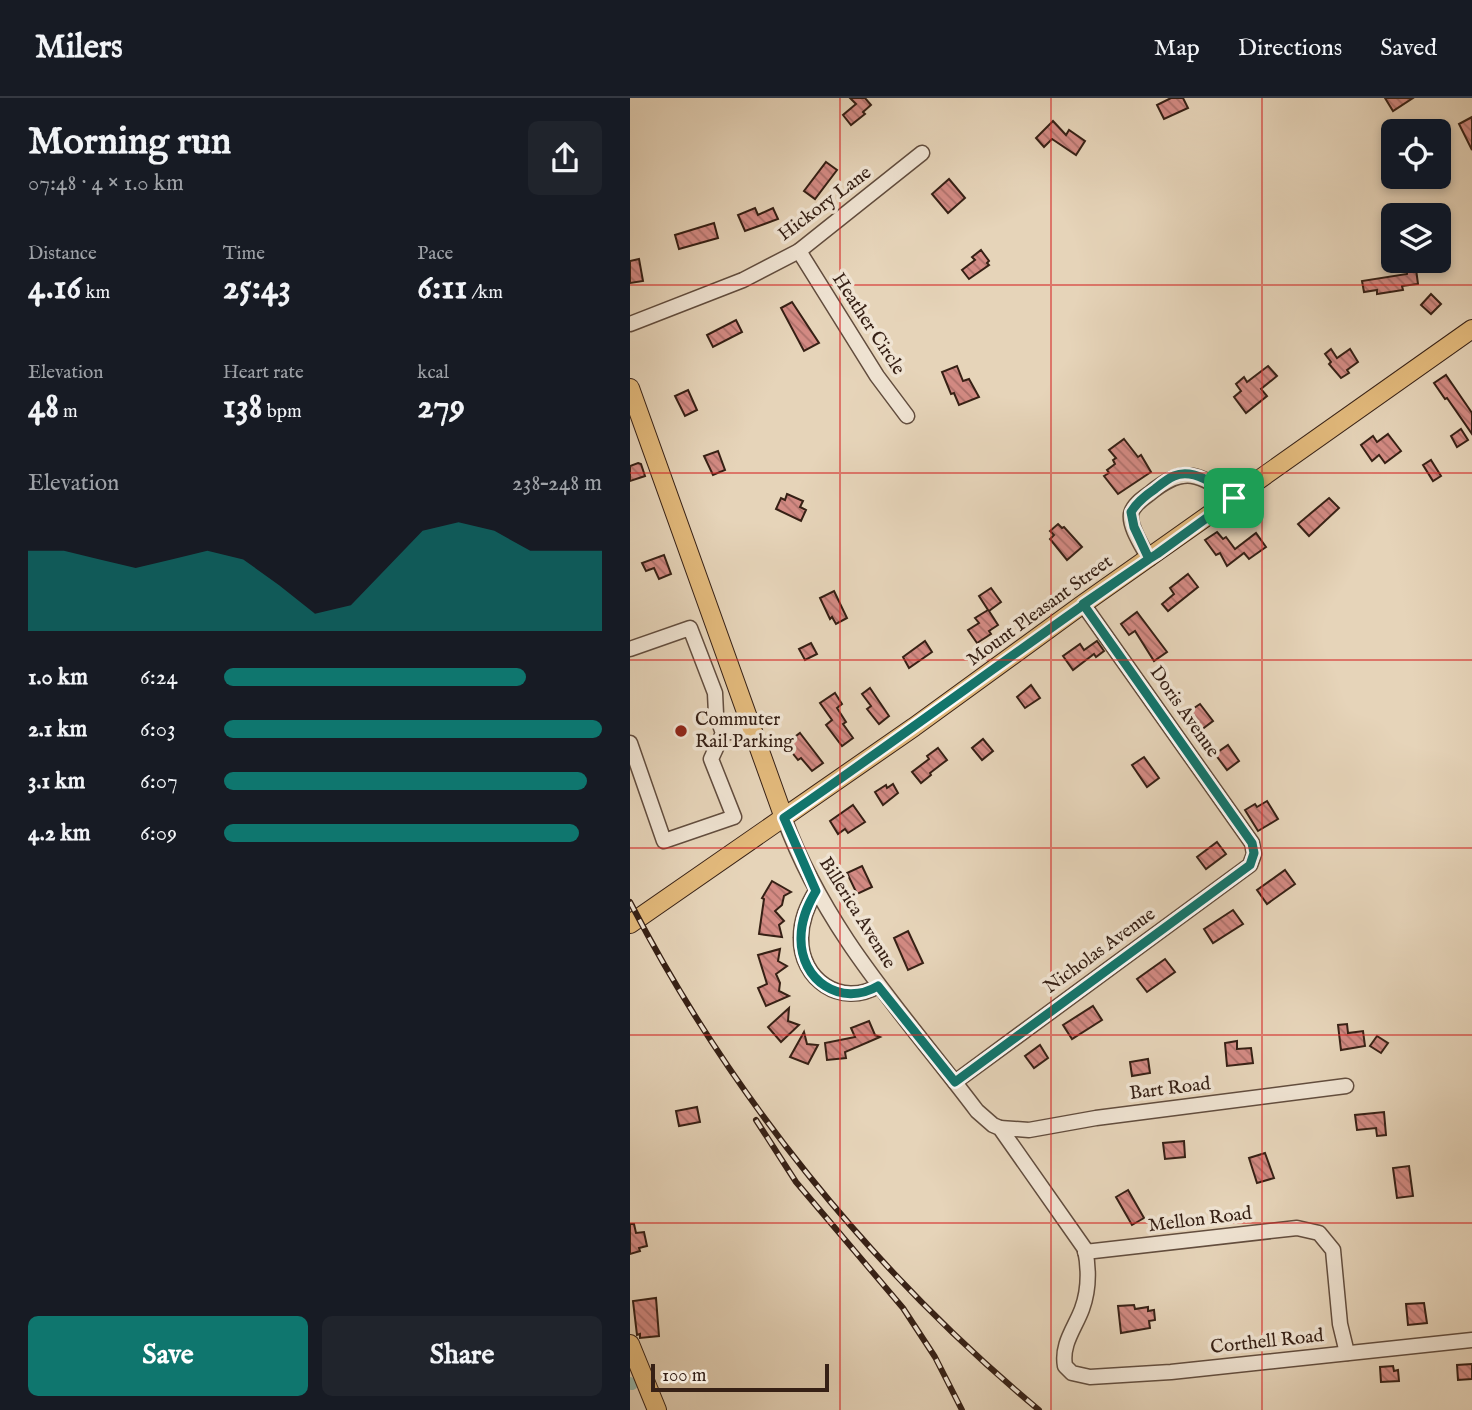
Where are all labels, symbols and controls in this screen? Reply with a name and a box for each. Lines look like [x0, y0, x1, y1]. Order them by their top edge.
text: Milers [35, 27, 123, 69]
text: Map [1154, 33, 1200, 64]
text: Directions [1238, 33, 1342, 64]
text: Saved [1380, 33, 1437, 64]
text: Morning run [28, 119, 231, 167]
map controls [1381, 119, 1451, 273]
button: locate [1381, 119, 1451, 189]
button: share [528, 121, 602, 195]
street label: Hickory Lane [774, 161, 877, 247]
text: 07:48 · 4 × 1.0 km [28, 169, 184, 198]
button: layers [1381, 203, 1451, 273]
text: Distance [28, 242, 97, 266]
text: Time [223, 242, 265, 266]
text: Pace [417, 242, 453, 266]
text: 4.16 [28, 266, 81, 311]
text: 25:43 [223, 266, 291, 311]
text: 6:11 [417, 266, 467, 311]
street label: Heather Circle [826, 268, 910, 380]
text: km [81, 281, 110, 305]
text: /km [467, 281, 503, 305]
text: Elevation [28, 361, 103, 385]
text: Heart rate [223, 361, 304, 385]
text: kcal [417, 361, 449, 385]
text: 48 [28, 385, 59, 430]
text: 138 [223, 385, 263, 430]
text: 279 [417, 385, 465, 430]
text: m [59, 400, 78, 424]
text: bpm [263, 400, 302, 424]
pin [1204, 468, 1264, 528]
text: Elevation [28, 469, 119, 498]
text: 238–248 m [512, 469, 602, 498]
icon: arrive [1215, 479, 1253, 517]
street label: Mount Pleasant Street [962, 550, 1118, 672]
street label: Doris Avenue [1144, 662, 1224, 763]
text: 1.0 km [28, 663, 88, 692]
text: 6:24 [140, 663, 178, 692]
place label: Commuter Rail Parking [695, 708, 794, 754]
text: 2.1 km [28, 715, 87, 744]
text: 6:03 [140, 715, 176, 744]
marker: Commuter Rail Parking [673, 723, 689, 739]
text: 3.1 km [28, 767, 85, 796]
text: 6:07 [140, 767, 178, 796]
text: 4.2 km [28, 819, 91, 848]
text: 6:09 [140, 819, 177, 848]
street label: Billerica Avenue [813, 853, 901, 974]
street label: Nicholas Avenue [1040, 902, 1161, 999]
street label: Bart Road [1128, 1072, 1213, 1106]
street label: Mellon Road [1147, 1202, 1254, 1238]
button: Save [28, 1316, 308, 1396]
button: Share [322, 1316, 602, 1396]
street label: Corthell Road [1209, 1324, 1326, 1360]
scale bar [651, 1361, 830, 1393]
text: 100 m [662, 1364, 706, 1388]

